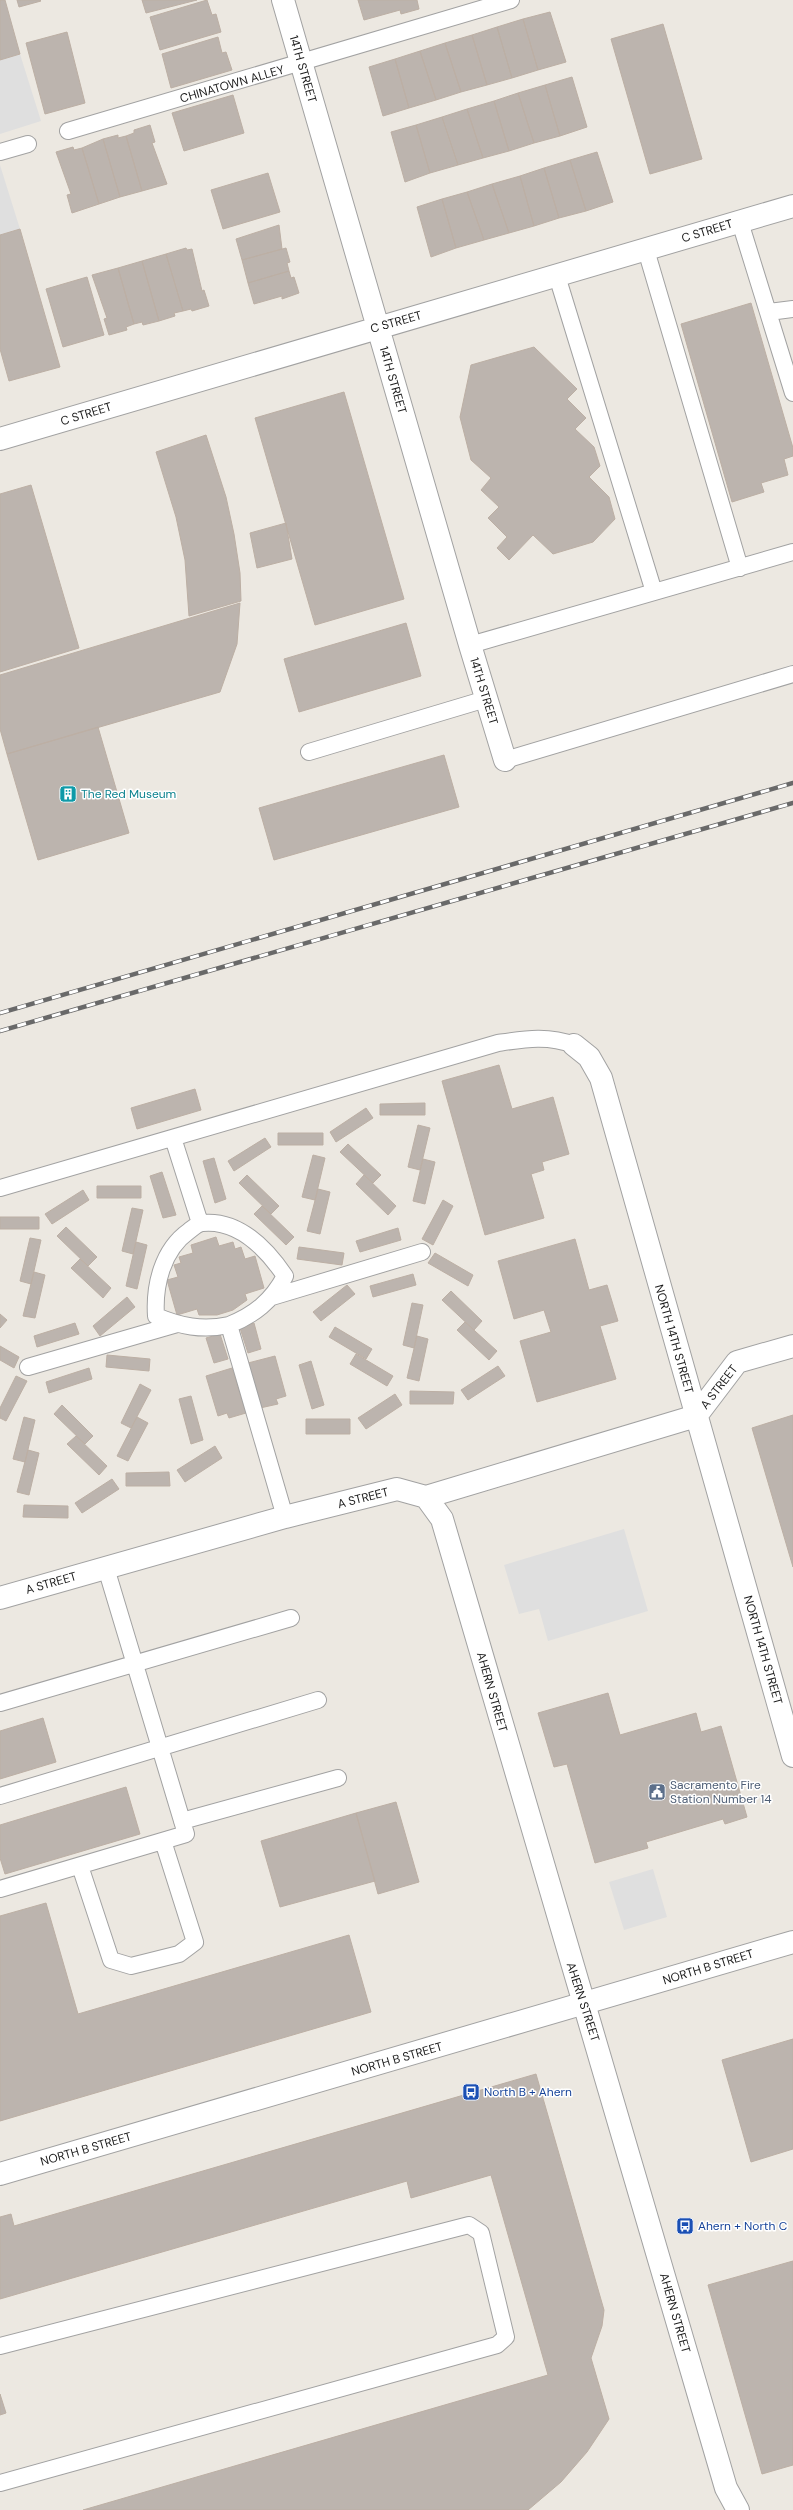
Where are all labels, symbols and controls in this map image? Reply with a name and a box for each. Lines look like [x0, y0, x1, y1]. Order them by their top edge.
street label: 14TH STREET [286, 33, 320, 105]
street label: CHINATOWN ALLEY [178, 61, 286, 107]
street label: C STREET [679, 216, 735, 246]
street label: C STREET [368, 307, 424, 337]
street label: 14TH STREET [376, 344, 410, 416]
street label: C STREET [58, 399, 114, 429]
street label: 14TH STREET [466, 655, 502, 727]
building icon: The Red Museum [58, 784, 78, 804]
place label: The Red Museum [81, 786, 176, 802]
street label: NORTH 14TH STREET [651, 1283, 697, 1395]
street label: A STREET [697, 1361, 741, 1412]
street label: A STREET [336, 1484, 390, 1512]
street label: A STREET [24, 1568, 78, 1598]
street label: NORTH 14TH STREET [740, 1594, 786, 1706]
street label: AHERN STREET [473, 1650, 511, 1734]
place label: Sacramento Fire Station Number 14 [670, 1777, 772, 1807]
public building icon: Sacramento Fire Station Number 14 [647, 1782, 667, 1802]
street label: NORTH B STREET [661, 1946, 756, 1988]
street label: AHERN STREET [563, 1960, 603, 2044]
street label: NORTH B STREET [350, 2038, 445, 2080]
bus stop icon: North B + Ahern [461, 2082, 481, 2102]
place label: North B + Ahern [484, 2084, 572, 2100]
street label: NORTH B STREET [39, 2128, 134, 2170]
bus stop icon: Ahern + North C [675, 2216, 695, 2236]
place label: Ahern + North C [698, 2218, 788, 2234]
street label: AHERN STREET [656, 2271, 694, 2355]

